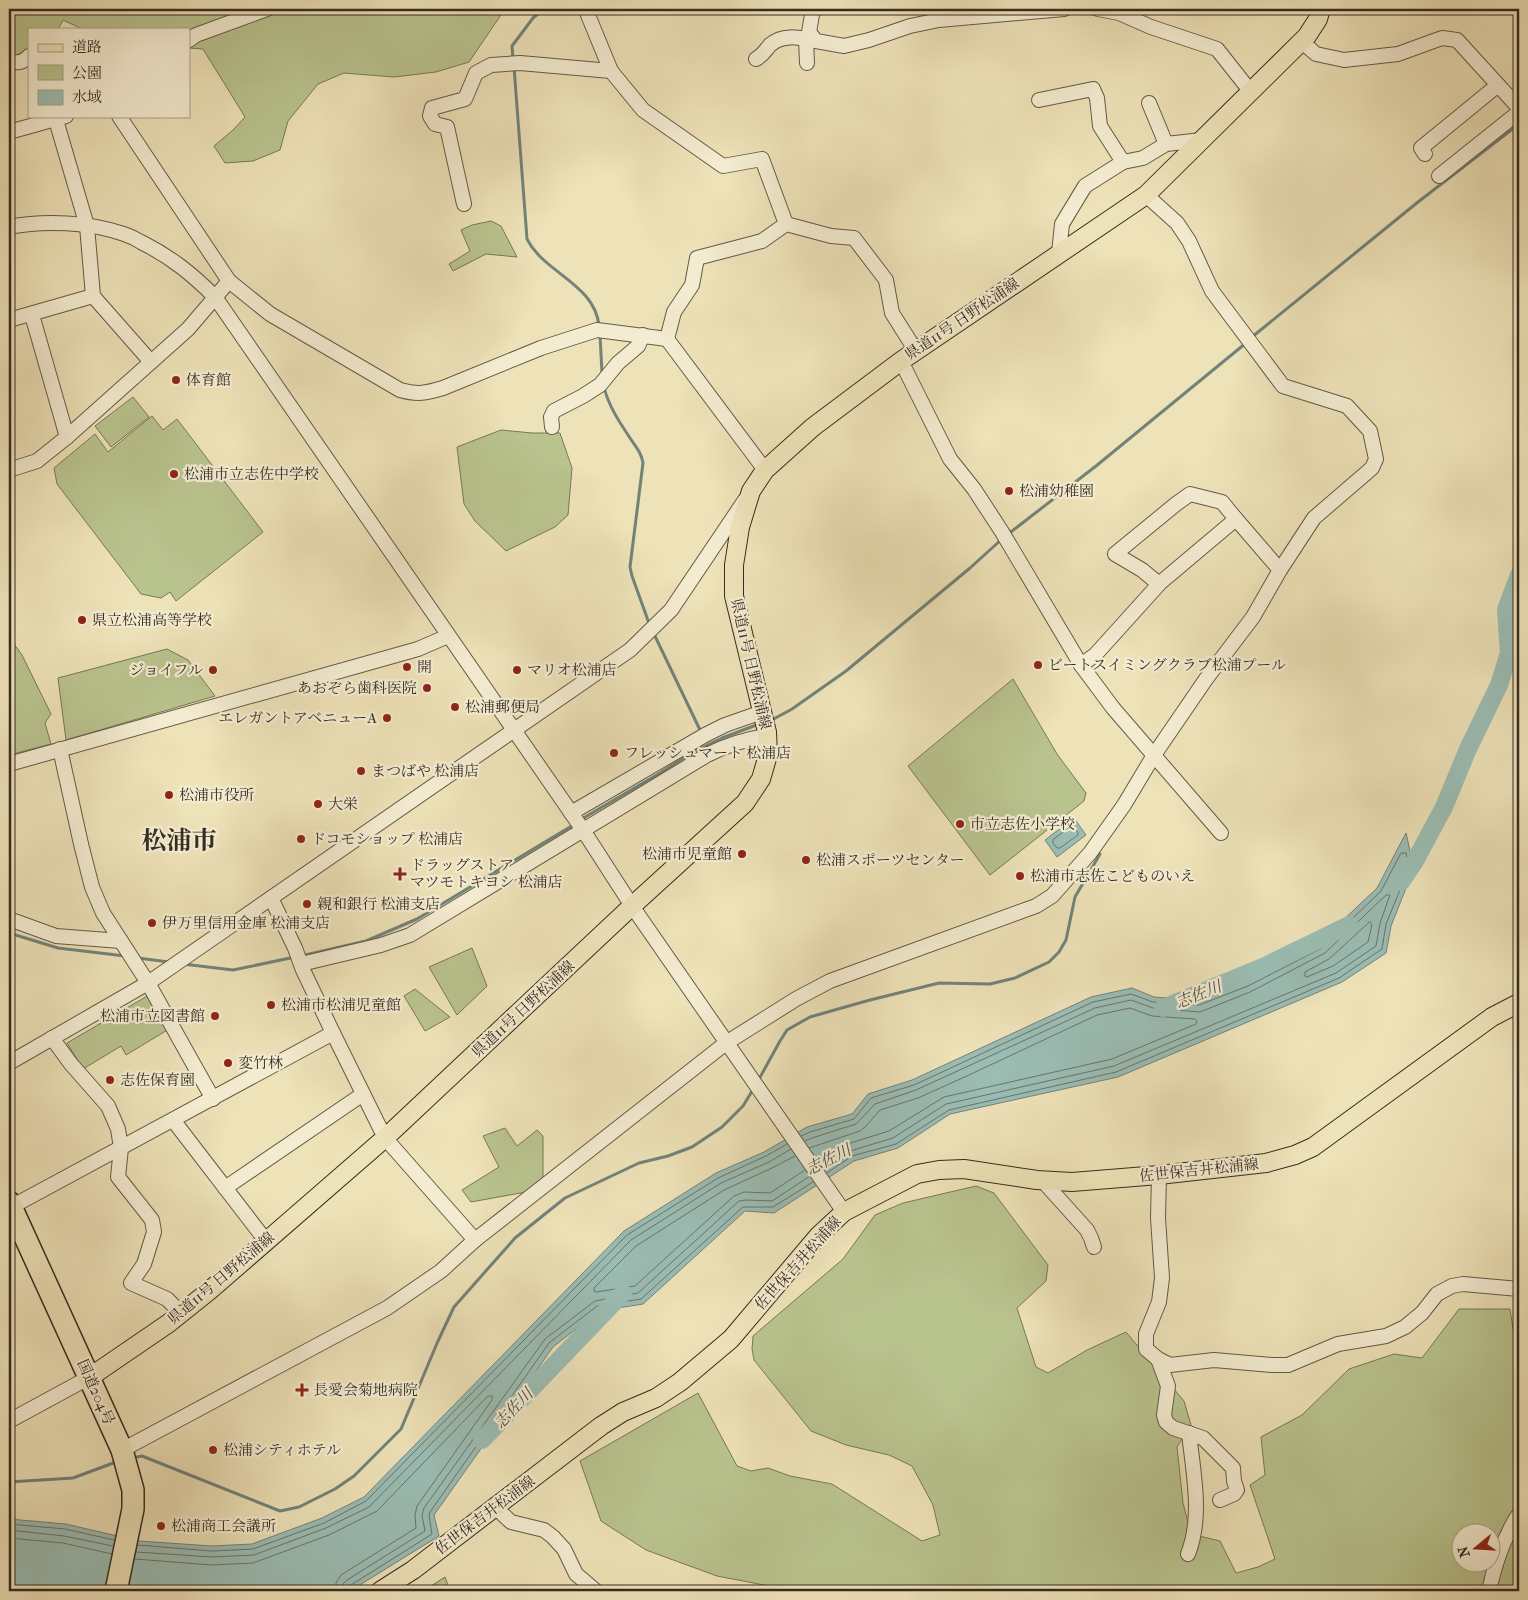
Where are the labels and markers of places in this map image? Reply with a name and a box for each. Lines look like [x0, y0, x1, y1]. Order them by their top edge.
place label: 体育館 [186, 371, 231, 389]
marker: 体育館 [170, 374, 182, 386]
place label: 松浦市立志佐中学校 [184, 465, 319, 483]
marker: 松浦市立志佐中学校 [168, 468, 180, 480]
place label: 松浦幼稚園 [1019, 482, 1094, 500]
marker: 松浦幼稚園 [1003, 485, 1015, 497]
place label: 県立松浦高等学校 [92, 611, 212, 629]
marker: 県立松浦高等学校 [76, 614, 88, 626]
place label: ビートスイミングクラブ松浦プール [1048, 656, 1286, 674]
place label: 開 [417, 658, 432, 676]
marker: ビートスイミングクラブ松浦プール [1032, 659, 1044, 671]
place label: ジョイフル [129, 661, 203, 679]
marker: 開 [401, 661, 413, 673]
place label: マリオ松浦店 [527, 661, 617, 679]
marker: ジョイフル [207, 664, 219, 676]
marker: マリオ松浦店 [511, 664, 523, 676]
place label: あおぞら歯科医院 [297, 679, 417, 697]
marker: あおぞら歯科医院 [421, 682, 433, 694]
place label: 松浦郵便局 [465, 698, 540, 716]
marker: 松浦郵便局 [449, 701, 461, 713]
place label: エレガントアベニューA [218, 709, 377, 727]
marker: エレガントアベニューA [381, 712, 393, 724]
place label: フレッシュマート 松浦店 [624, 744, 791, 762]
marker: フレッシュマート 松浦店 [608, 747, 620, 759]
place label: まつばや 松浦店 [371, 762, 479, 780]
marker: まつばや 松浦店 [355, 765, 367, 777]
place label: 松浦市役所 [179, 786, 254, 804]
marker: 松浦市役所 [163, 789, 175, 801]
place label: 大栄 [328, 795, 358, 813]
marker: 大栄 [312, 798, 324, 810]
place label: 市立志佐小学校 [970, 815, 1075, 833]
marker: 市立志佐小学校 [954, 818, 966, 830]
place label: ドコモショップ 松浦店 [311, 830, 463, 848]
marker: ドコモショップ 松浦店 [295, 833, 307, 845]
place label: 松浦市児童館 [642, 845, 732, 863]
marker: 松浦市児童館 [736, 848, 748, 860]
place label: 松浦スポーツセンター [816, 851, 965, 869]
marker: 松浦スポーツセンター [800, 854, 812, 866]
place label: ドラッグストア マツモトキヨシ 松浦店 [410, 856, 563, 891]
place label: 松浦市志佐こどものいえ [1030, 867, 1195, 885]
marker: ドラッグストア マツモトキヨシ 松浦店 [394, 868, 406, 880]
marker: 松浦市志佐こどものいえ [1014, 870, 1026, 882]
place label: 親和銀行 松浦支店 [317, 895, 440, 913]
marker: 親和銀行 松浦支店 [301, 898, 313, 910]
place label: 伊万里信用金庫 松浦支店 [162, 914, 330, 932]
marker: 伊万里信用金庫 松浦支店 [146, 917, 158, 929]
place label: 松浦市松浦児童館 [281, 996, 401, 1014]
marker: 松浦市松浦児童館 [265, 999, 277, 1011]
place label: 松浦市立図書館 [100, 1007, 205, 1025]
marker: 松浦市立図書館 [209, 1010, 221, 1022]
place label: 変竹林 [238, 1054, 283, 1072]
marker: 変竹林 [222, 1057, 234, 1069]
place label: 志佐保育園 [120, 1071, 195, 1089]
marker: 志佐保育園 [104, 1074, 116, 1086]
place label: 長愛会菊地病院 [313, 1381, 418, 1399]
marker: 長愛会菊地病院 [295, 1383, 309, 1397]
place label: 松浦シティホテル [223, 1441, 341, 1459]
marker: 松浦シティホテル [207, 1444, 219, 1456]
place label: 松浦商工会議所 [171, 1517, 276, 1535]
marker: 松浦商工会議所 [155, 1520, 167, 1532]

